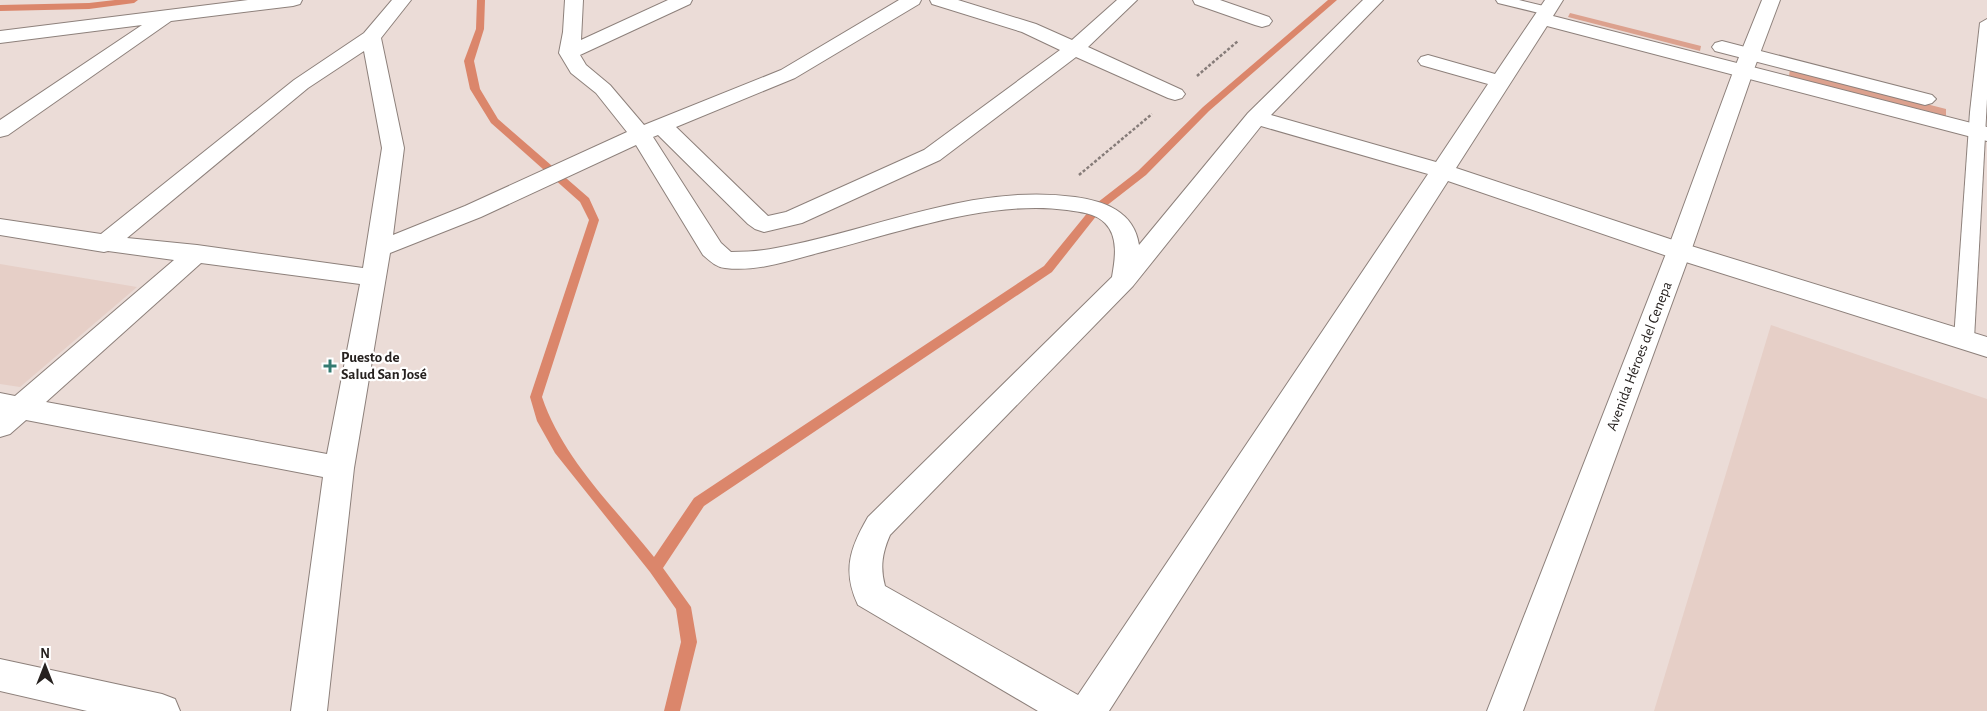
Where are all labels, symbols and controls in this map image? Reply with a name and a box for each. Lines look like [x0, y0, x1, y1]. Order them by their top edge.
street label: Avenida Héroes del Cenepa [1604, 279, 1675, 433]
place label: Puesto de Salud San José [341, 350, 427, 382]
marker: Puesto de Salud San José [323, 359, 337, 373]
north arrow [20, 641, 70, 691]
text: N [40, 647, 50, 661]

